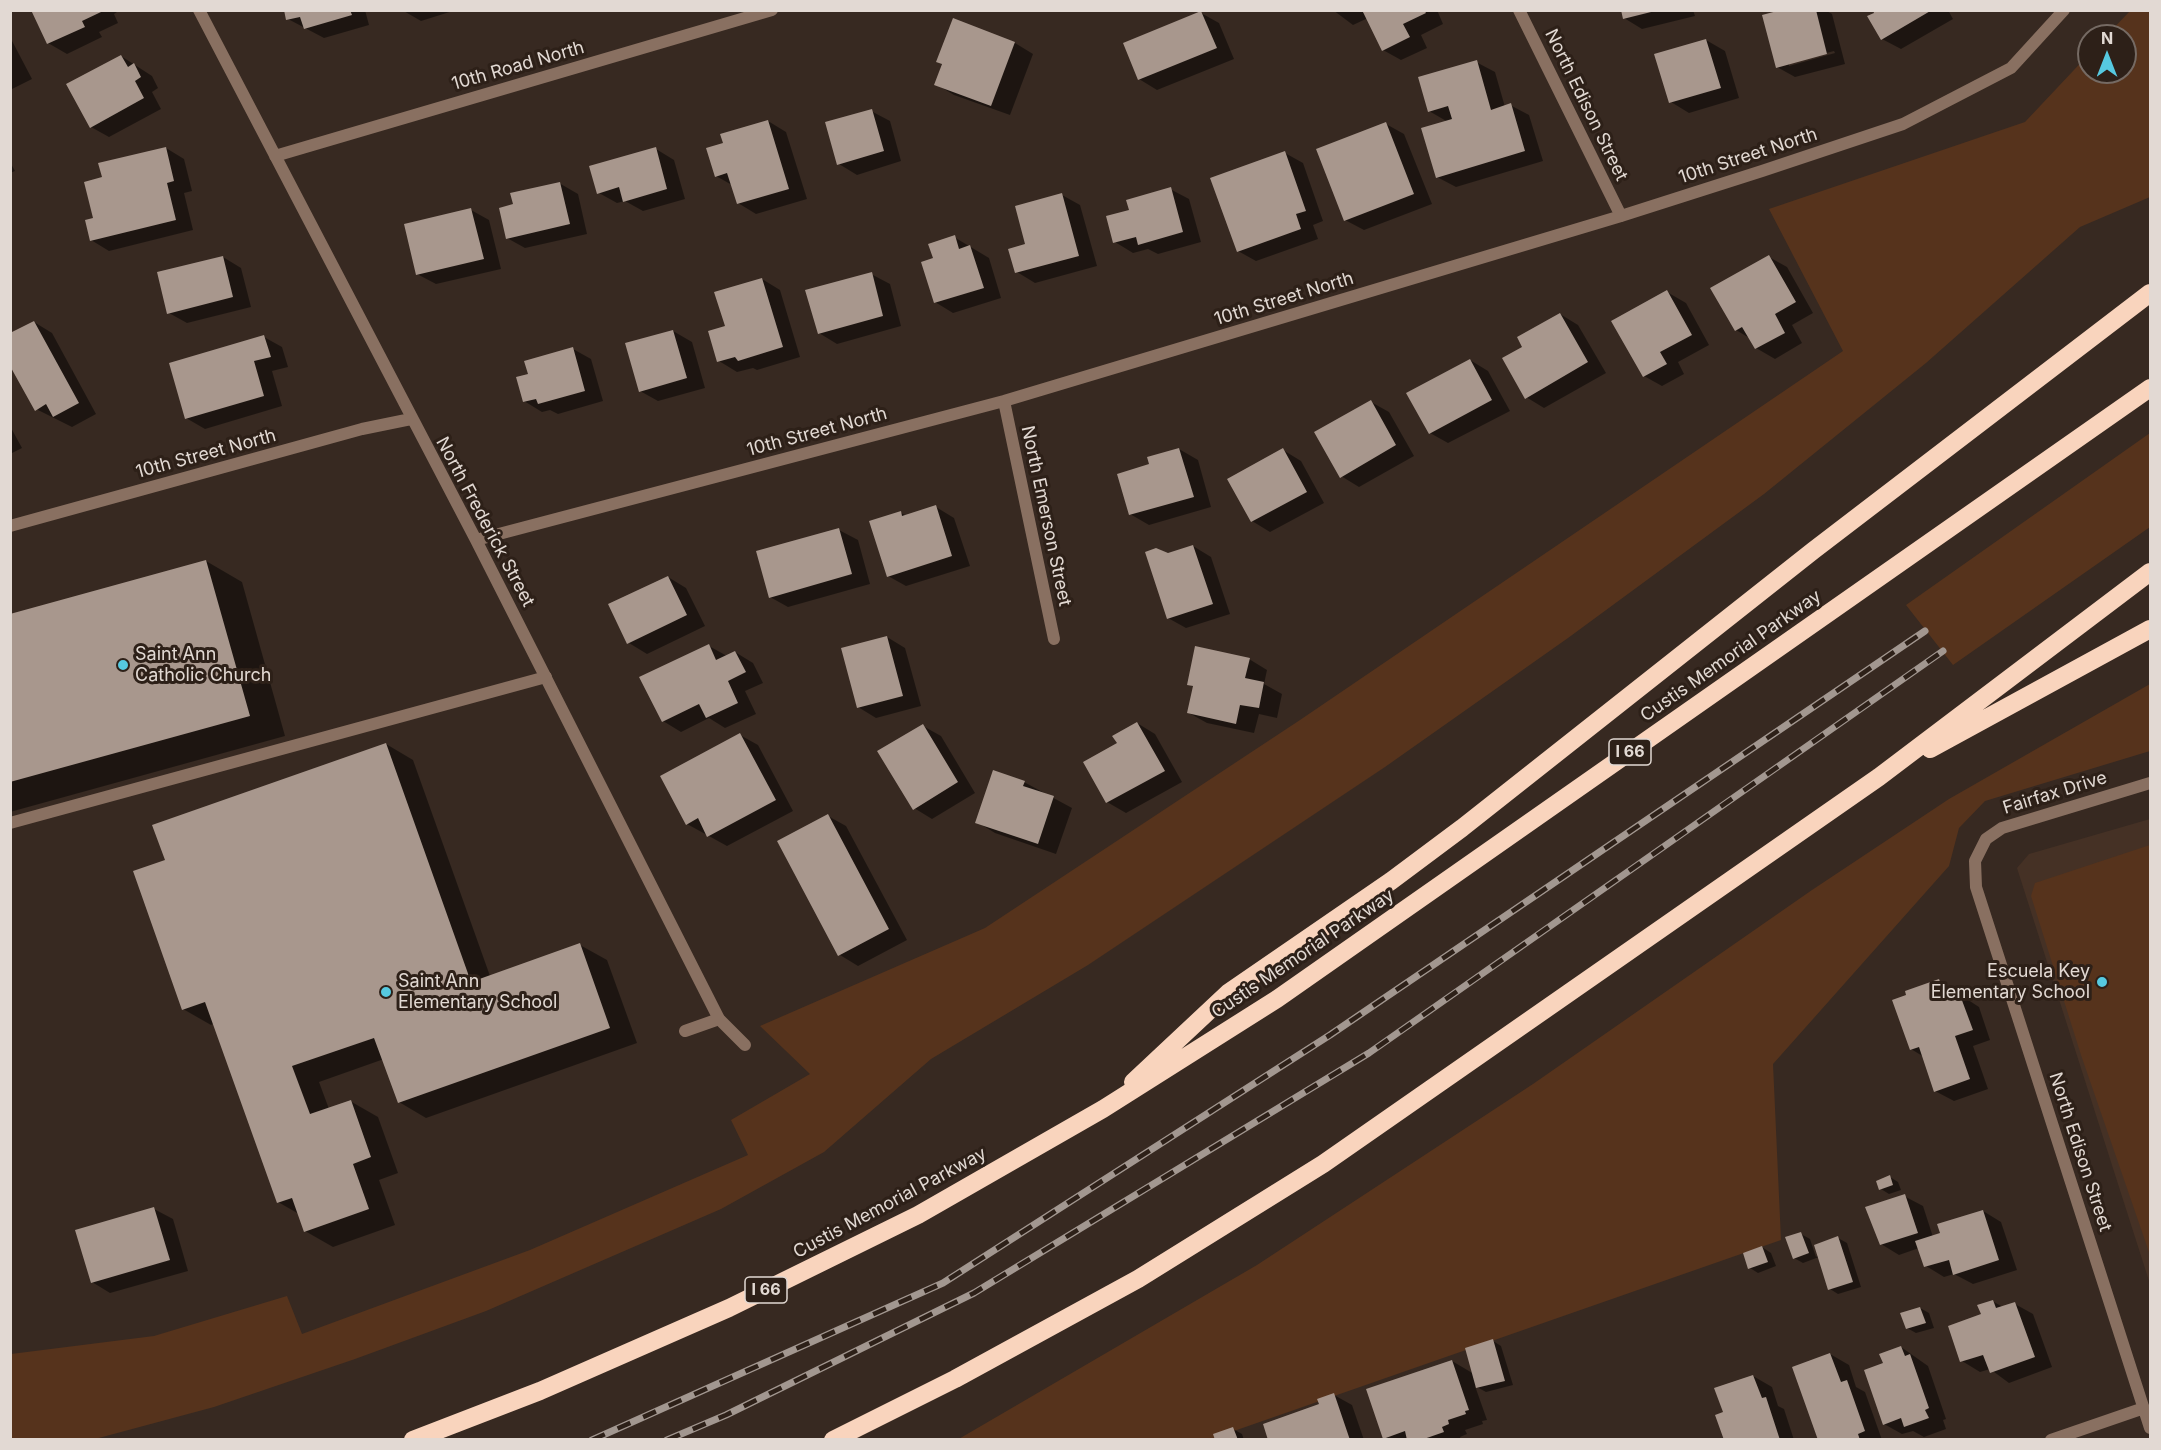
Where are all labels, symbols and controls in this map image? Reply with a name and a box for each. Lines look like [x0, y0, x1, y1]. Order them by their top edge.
north arrow [2077, 24, 2137, 84]
street label: North Edison Street [1540, 26, 1632, 184]
text: N [2101, 28, 2113, 48]
street label: 10th Road North [449, 37, 587, 95]
street label: 10th Street North [1676, 123, 1820, 189]
street label: 10th Street North [1212, 268, 1356, 330]
street label: 10th Street North [744, 403, 890, 461]
street label: North Emerson Street [1016, 424, 1076, 608]
street label: 10th Street North [133, 425, 279, 483]
street label: North Frederick Street [431, 433, 539, 611]
street label: Custis Memorial Parkway [1637, 585, 1825, 727]
place label: Saint Ann Catholic Church [135, 644, 271, 686]
marker: Saint Ann Catholic Church [116, 658, 130, 672]
road number: I 66 [1609, 739, 1651, 765]
street label: Fairfax Drive [2000, 767, 2110, 819]
street label: Custis Memorial Parkway [1208, 885, 1398, 1023]
place label: Escuela Key Elementary School [1931, 961, 2090, 1004]
place label: Saint Ann Elementary School [398, 971, 557, 1014]
marker: Escuela Key Elementary School [2095, 975, 2109, 989]
marker: Saint Ann Elementary School [379, 985, 393, 999]
street label: North Edison Street [2044, 1070, 2116, 1234]
street label: Custis Memorial Parkway [790, 1143, 990, 1263]
road number: I 66 [745, 1277, 787, 1303]

